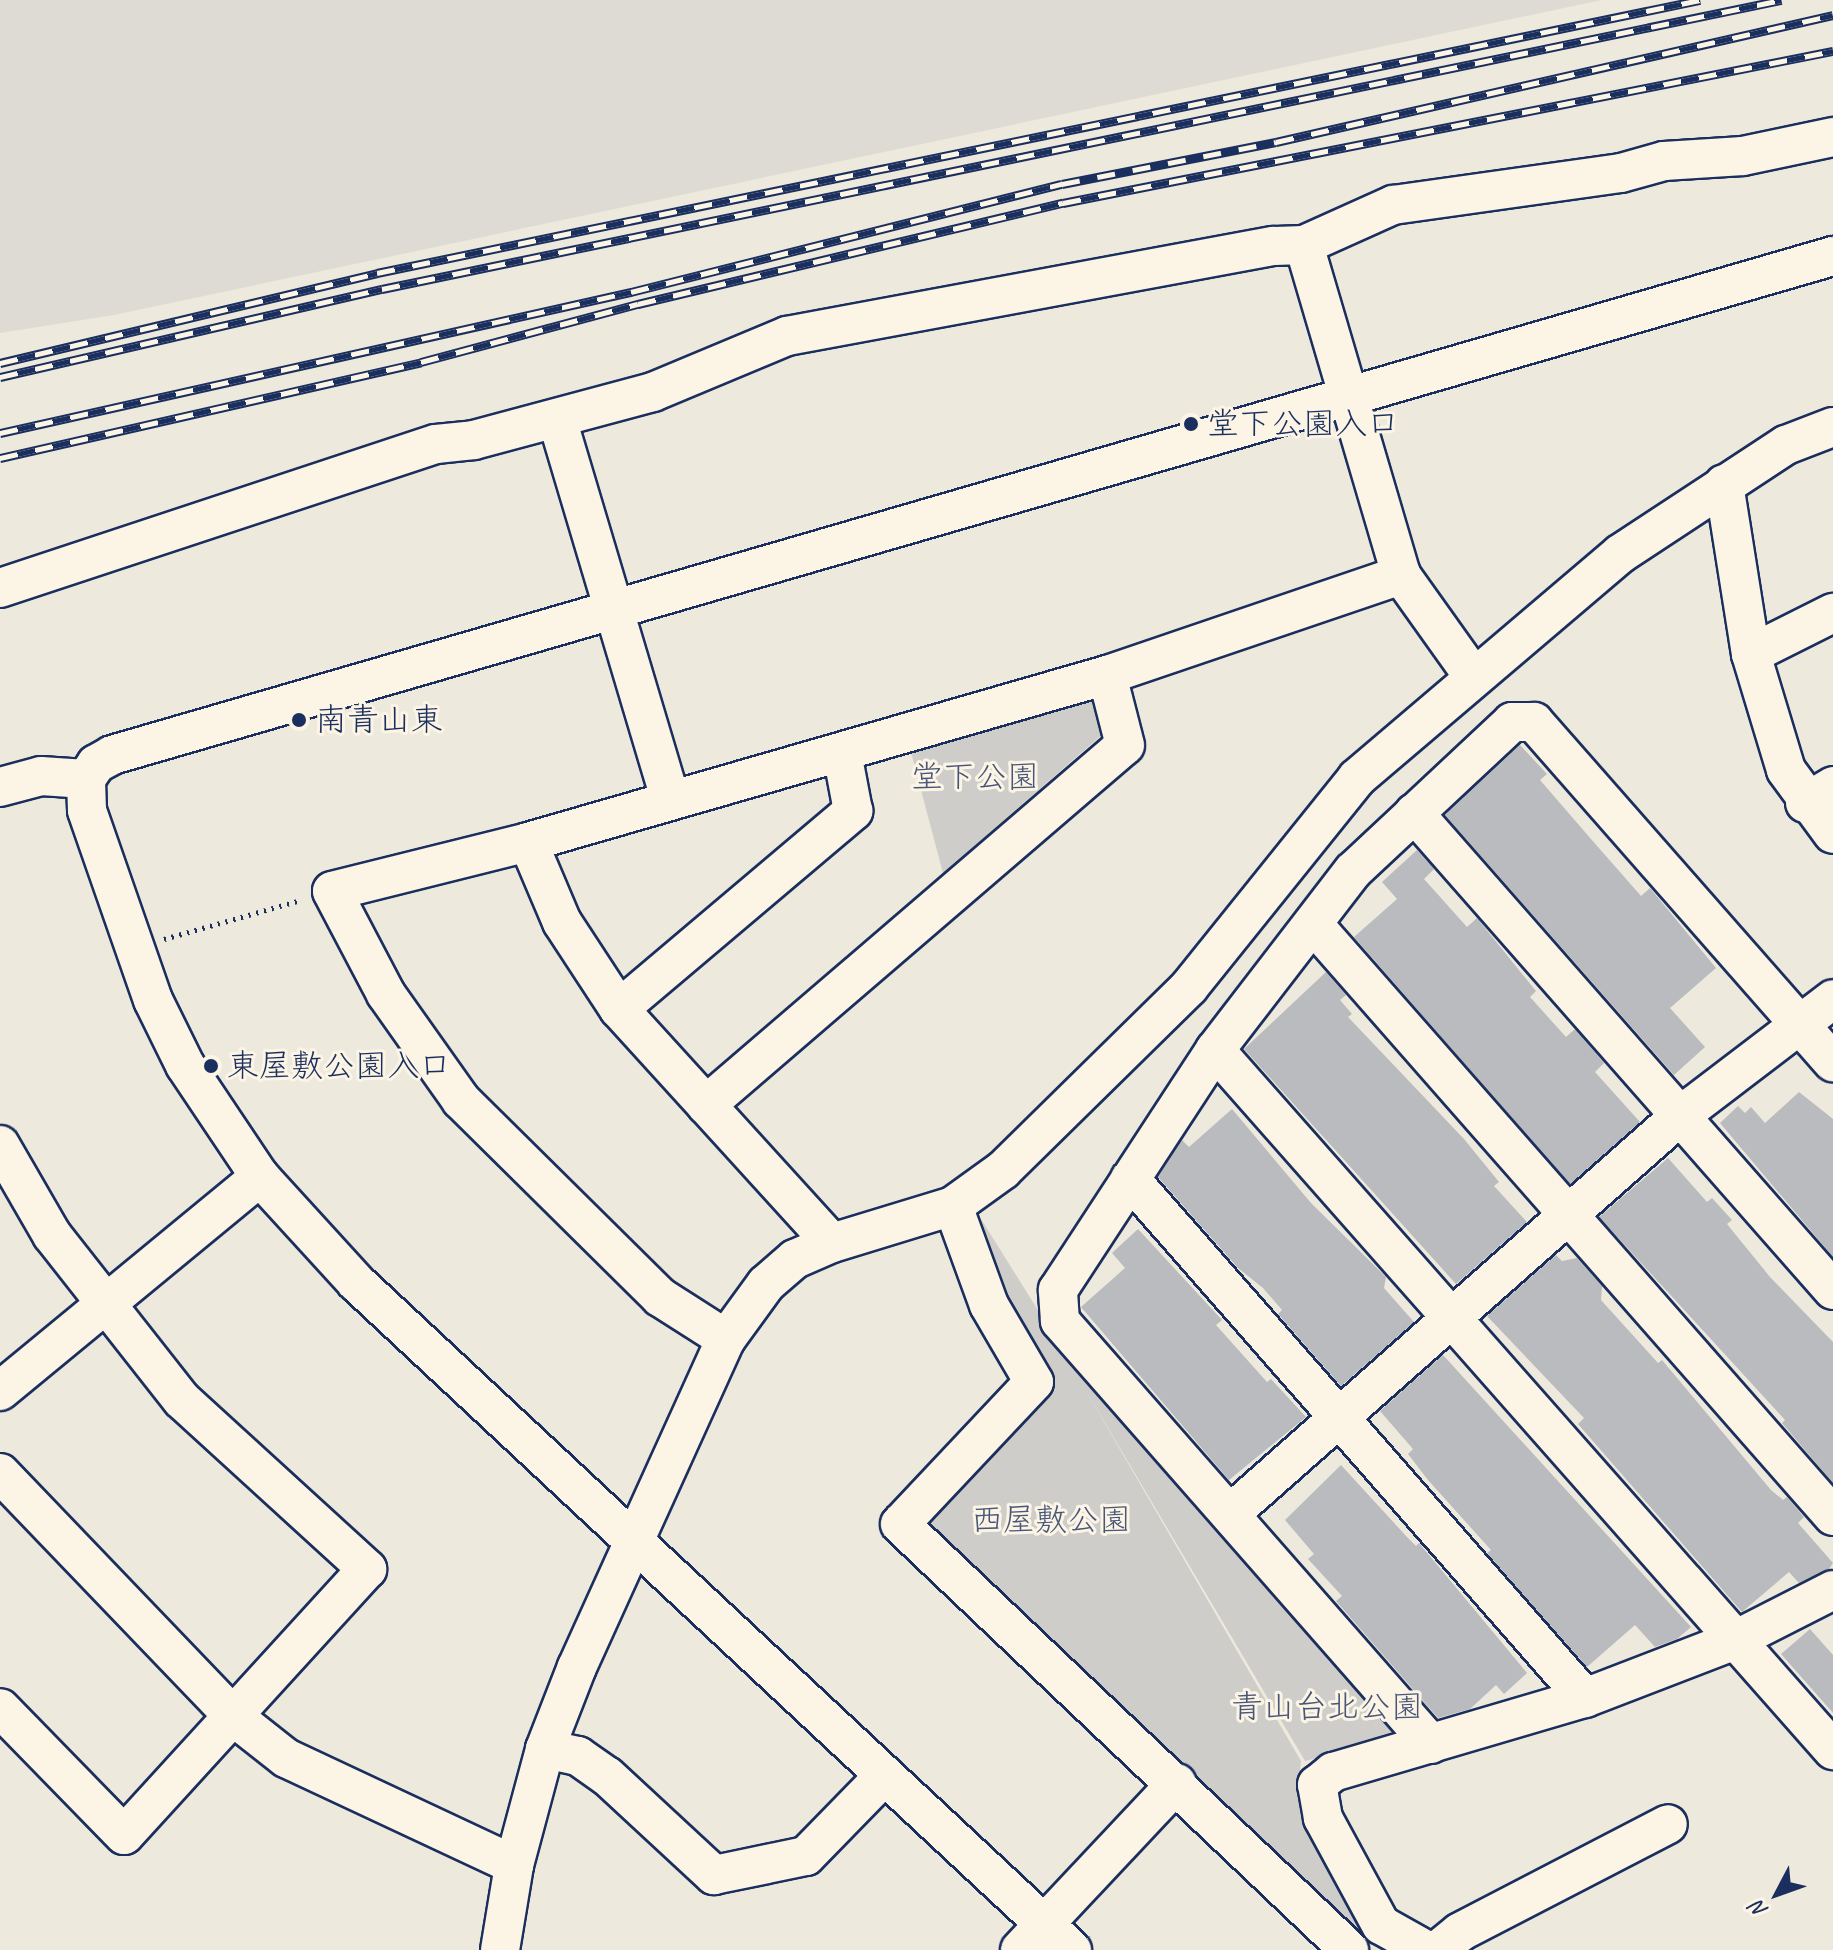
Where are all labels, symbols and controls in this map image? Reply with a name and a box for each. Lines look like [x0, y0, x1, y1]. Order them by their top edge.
place label: 堂下公園入口 [1207, 405, 1399, 443]
marker: 堂下公園入口 [1182, 415, 1200, 433]
place label: 南青山東 [315, 701, 443, 739]
marker: 南青山東 [290, 711, 308, 729]
park label: 堂下公園 [911, 758, 1039, 796]
place label: 東屋敷公園入口 [227, 1047, 451, 1085]
marker: 東屋敷公園入口 [202, 1057, 220, 1075]
park label: 西屋敷公園 [971, 1501, 1131, 1539]
park label: 青山台北公園 [1231, 1688, 1423, 1726]
north arrow [1737, 1854, 1817, 1934]
text: N [1744, 1895, 1774, 1924]

